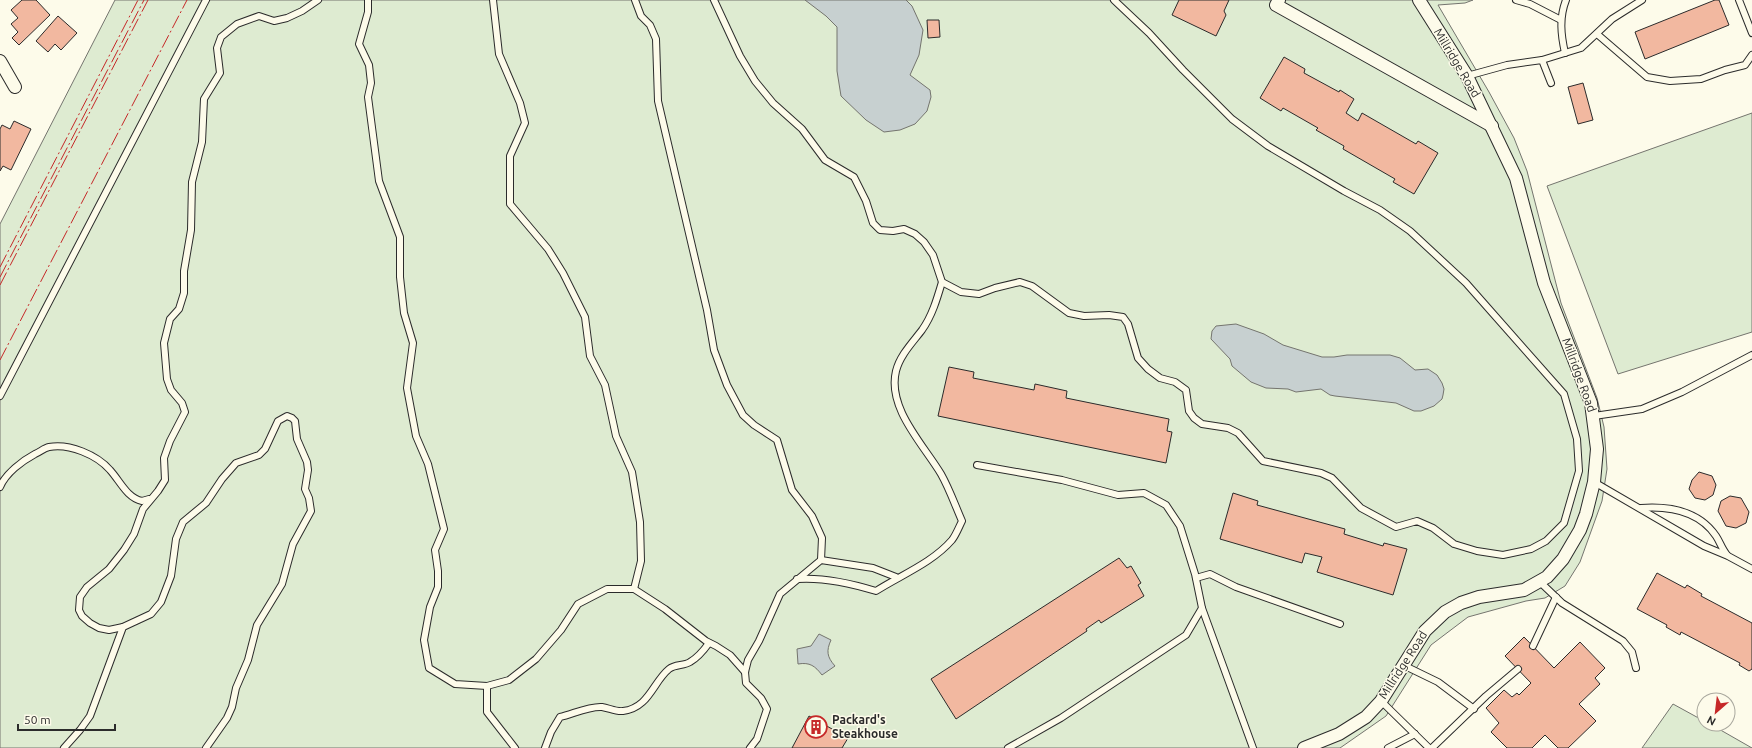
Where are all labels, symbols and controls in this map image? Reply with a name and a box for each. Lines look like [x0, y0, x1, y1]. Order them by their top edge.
street label: Millridge Road [1432, 26, 1483, 100]
street label: Millridge Road [1560, 336, 1599, 414]
street label: Millridge Road [1376, 628, 1429, 701]
north arrow [1696, 692, 1736, 732]
scale bar [18, 706, 115, 732]
text: 50 m [24, 713, 51, 726]
place label: Packard's Steakhouse [832, 713, 898, 740]
building icon: Packard's Steakhouse [803, 714, 829, 740]
text: N [1705, 714, 1718, 728]

